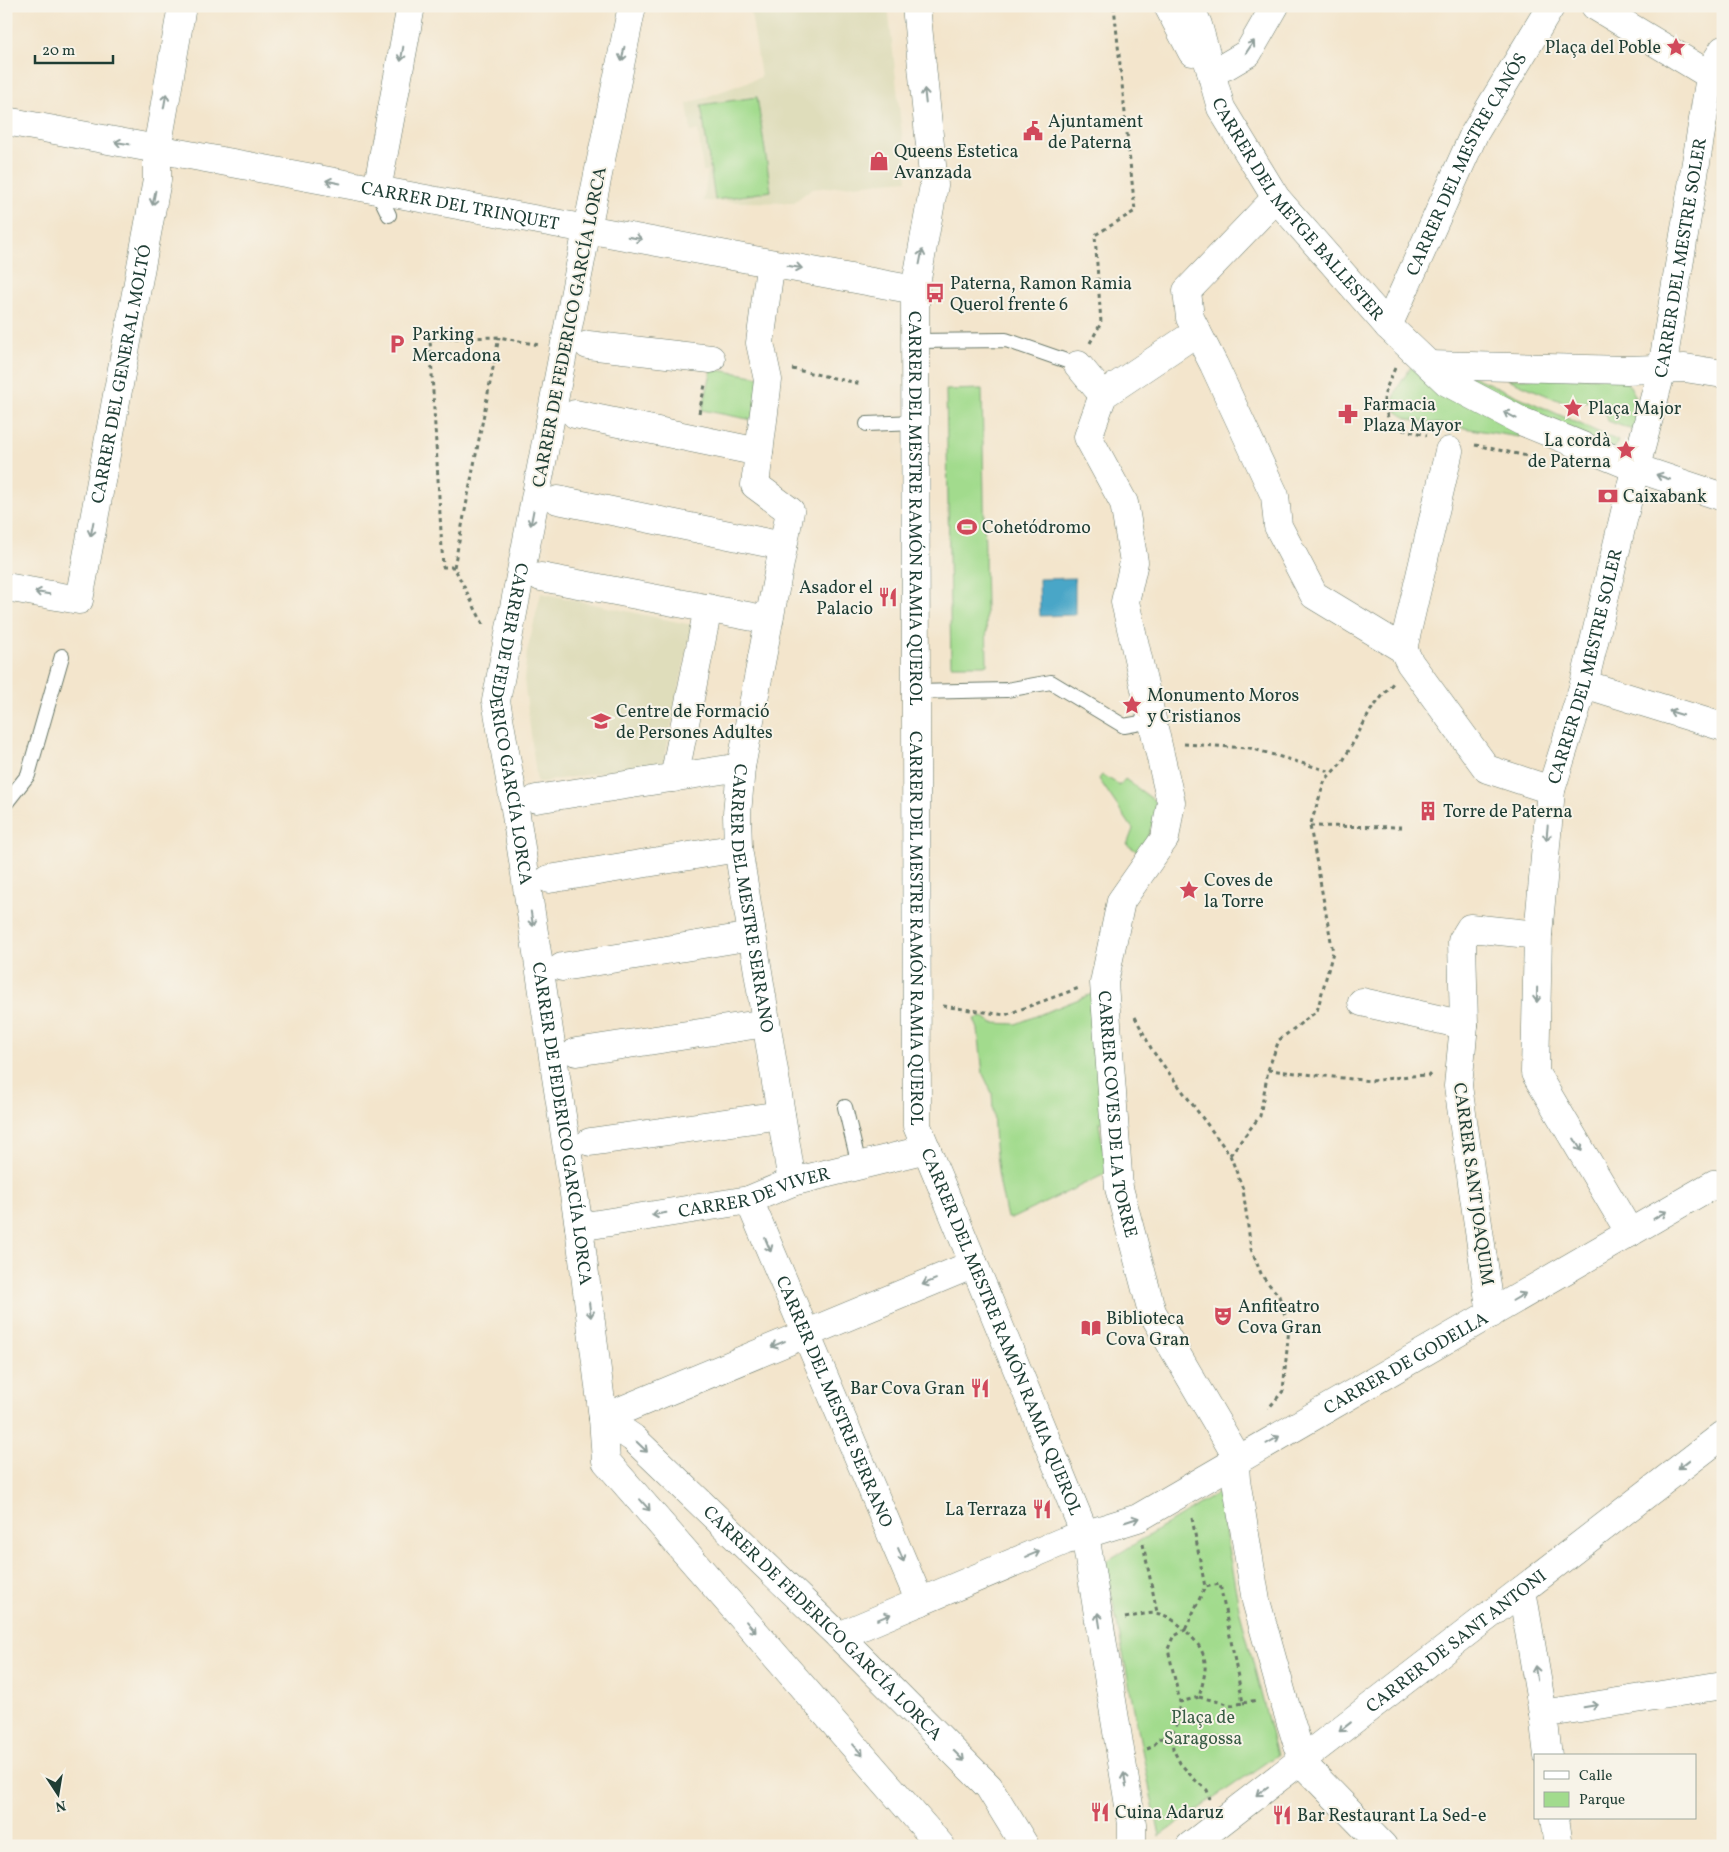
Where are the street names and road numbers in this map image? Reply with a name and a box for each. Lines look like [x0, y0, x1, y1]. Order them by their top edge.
street label: CARRER DEL MESTRE CANÓS [1401, 48, 1534, 280]
street label: CARRER DEL METGE BALLESTER [1205, 95, 1389, 327]
street label: CARRER DEL MESTRE SOLER [1649, 136, 1714, 381]
street label: CARRER DE FEDERICO GARCÍA LORCA [527, 164, 614, 490]
street label: CARRER DEL TRINQUET [359, 176, 562, 238]
street label: CARRER DEL GENERAL MOLTÓ [86, 243, 159, 506]
street label: CARRER DEL MESTRE RAMÓN RAMIA QUEROL [901, 311, 927, 706]
street label: CARRER DEL MESTRE SOLER [1543, 546, 1630, 788]
street label: CARRER DE FEDERICO GARCÍA LORCA [512, 562, 540, 888]
street label: CARRER DEL MESTRE RAMÓN RAMIA QUEROL [902, 731, 928, 1126]
street label: CARRER DEL MESTRE SERRANO [723, 763, 779, 1035]
street label: CARRER DE FEDERICO GARCÍA LORCA [525, 960, 597, 1287]
street label: CARRER COVES DE LA TORRE [1091, 990, 1143, 1241]
street label: CARRER SANT JOAQUIM [1446, 1081, 1499, 1287]
street label: CARRER DEL MESTRE RAMÓN RAMIA QUEROL [914, 1145, 1087, 1520]
street label: CARRER DE VIVER [677, 1162, 833, 1225]
street label: CARRER DEL MESTRE SERRANO [769, 1272, 898, 1532]
street label: CARRER DE GODELLA [1319, 1306, 1493, 1422]
street label: CARRER DE FEDERICO GARCÍA LORCA [697, 1501, 947, 1747]
street label: CARRER DE SANT ANTONI [1361, 1564, 1553, 1720]

